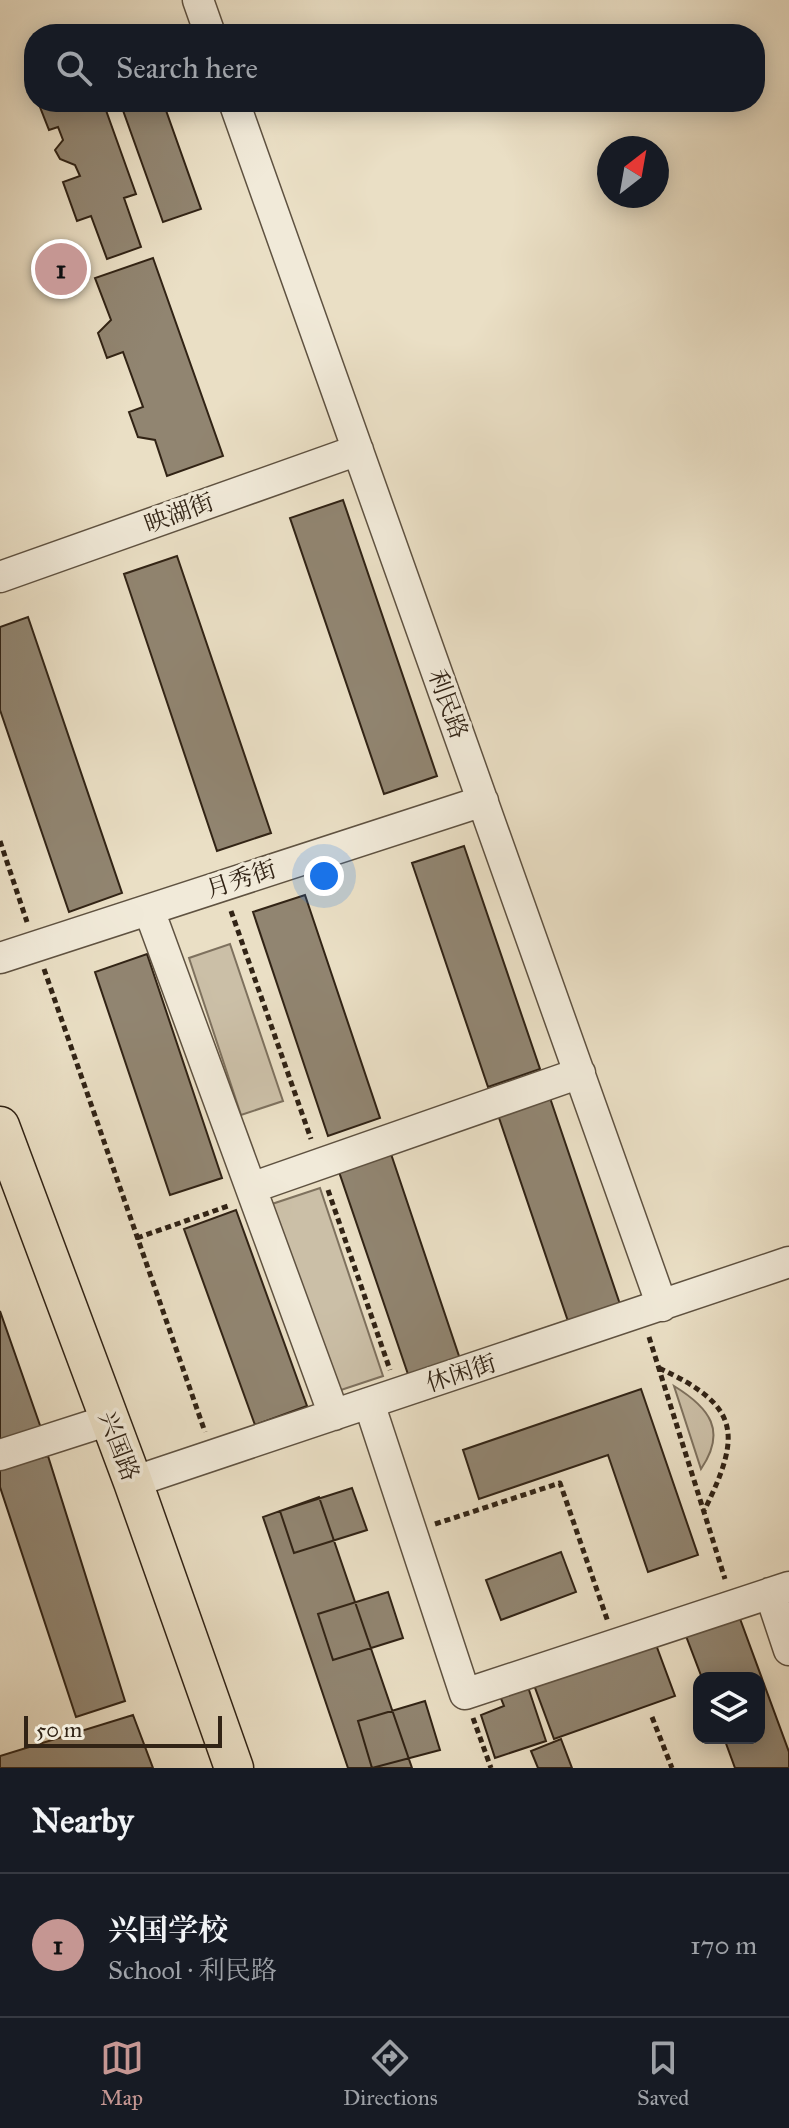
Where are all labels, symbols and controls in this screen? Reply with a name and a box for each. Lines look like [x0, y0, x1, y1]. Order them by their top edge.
search box [24, 24, 765, 112]
icon: search [52, 46, 96, 90]
text: Search here [116, 50, 258, 86]
north arrow [597, 136, 669, 208]
pin: 1 [35, 239, 87, 299]
street label: 映湖街 [140, 487, 218, 539]
street label: 利民路 [422, 665, 474, 743]
street label: 月秀街 [202, 854, 280, 904]
your location [304, 856, 344, 896]
street label: 休闲街 [422, 1348, 500, 1398]
street label: 兴国路 [92, 1407, 146, 1485]
map controls [693, 1672, 765, 1744]
button: layers [693, 1672, 765, 1744]
scale bar [24, 1712, 222, 1748]
text: 50 m [36, 1716, 82, 1743]
text: Nearby [32, 1800, 134, 1841]
text: 兴国学校 [108, 1912, 228, 1948]
text: 1 [53, 1929, 63, 1961]
text: 170 m [690, 1929, 757, 1961]
text: School · 利民路 [108, 1954, 277, 1986]
tab: Map [100, 2036, 144, 2111]
tab: Directions [343, 2036, 438, 2111]
tab: Saved [637, 2036, 689, 2111]

